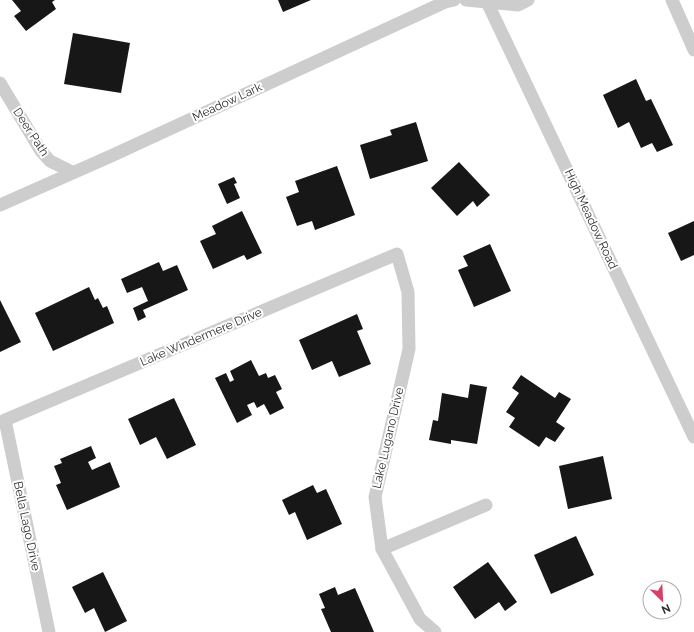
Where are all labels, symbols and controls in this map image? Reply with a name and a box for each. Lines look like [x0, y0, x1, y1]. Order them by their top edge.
street label: Meadow Lark [190, 80, 265, 124]
street label: Deer Path [10, 105, 52, 159]
street label: High Meadow Road [562, 167, 620, 271]
street label: Lake Windermere Drive [138, 305, 264, 369]
street label: Lake Lugano Drive [370, 386, 406, 490]
street label: Bella Lago Drive [11, 480, 43, 572]
north arrow [642, 580, 682, 620]
text: N [659, 601, 672, 616]

